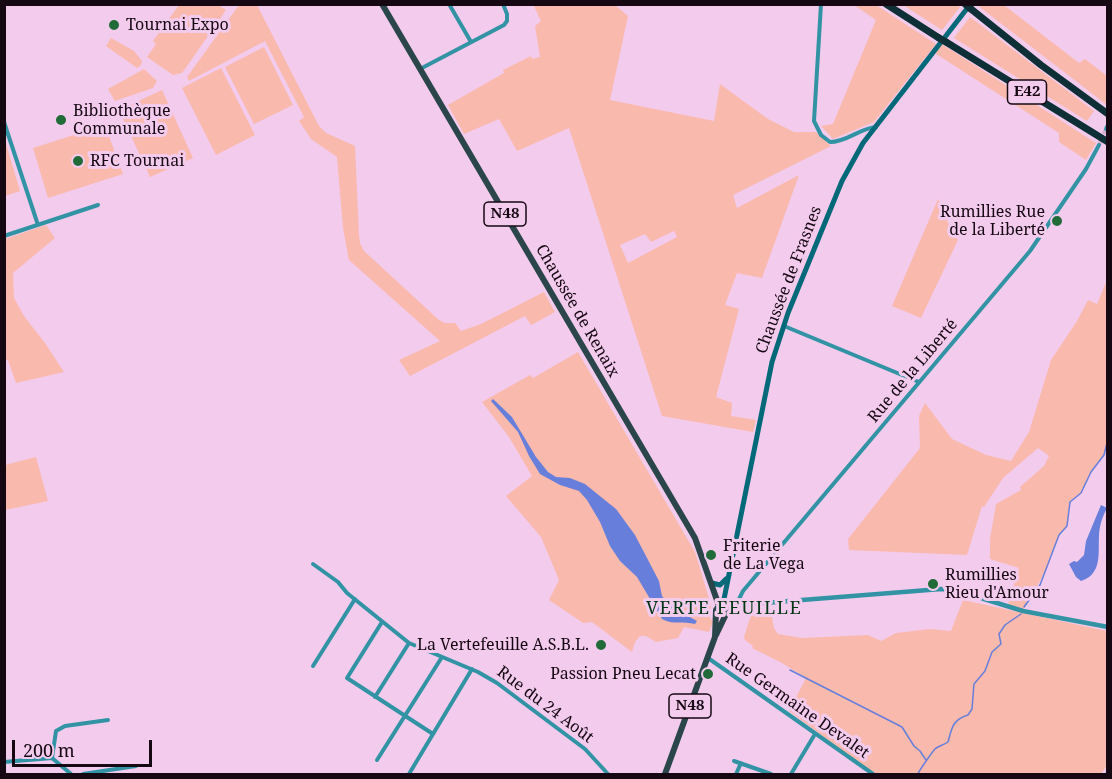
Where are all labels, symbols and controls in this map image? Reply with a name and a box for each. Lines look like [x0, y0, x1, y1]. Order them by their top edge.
place label: Tournai Expo [126, 15, 229, 35]
marker: Tournai Expo [107, 18, 121, 32]
road number: E42 [1008, 80, 1046, 104]
place label: Bibliothèque Communale [73, 101, 171, 139]
marker: Bibliothèque Communale [54, 113, 68, 127]
place label: RFC Tournai [90, 151, 184, 171]
marker: RFC Tournai [71, 154, 85, 168]
road number: N48 [484, 202, 526, 226]
place label: Rumillies Rue de la Liberté [940, 202, 1045, 240]
street label: Chaussée de Frasnes [752, 204, 826, 356]
marker: Rumillies Rue de la Liberté [1050, 214, 1064, 228]
street label: Chaussée de Renaix [531, 241, 623, 381]
street label: Rue de la Liberté [864, 315, 962, 427]
place label: Friterie de La Vega [723, 536, 805, 574]
marker: Friterie de La Vega [704, 548, 718, 562]
place label: Rumillies Rieu d'Amour [945, 565, 1049, 603]
marker: Rumillies Rieu d'Amour [926, 577, 940, 591]
district label: VERTE FEUILLE [646, 598, 802, 620]
place label: La Vertefeuille A.S.B.L. [417, 635, 589, 655]
marker: La Vertefeuille A.S.B.L. [594, 638, 608, 652]
street label: Rue Germaine Devalet [722, 649, 872, 763]
street label: Rue du 24 Août [493, 663, 597, 747]
place label: Passion Pneu Lecat [550, 664, 696, 684]
marker: Passion Pneu Lecat [701, 667, 715, 681]
road number: N48 [669, 694, 711, 718]
scale bar [15, 728, 154, 766]
text: 200 m [23, 738, 75, 762]

